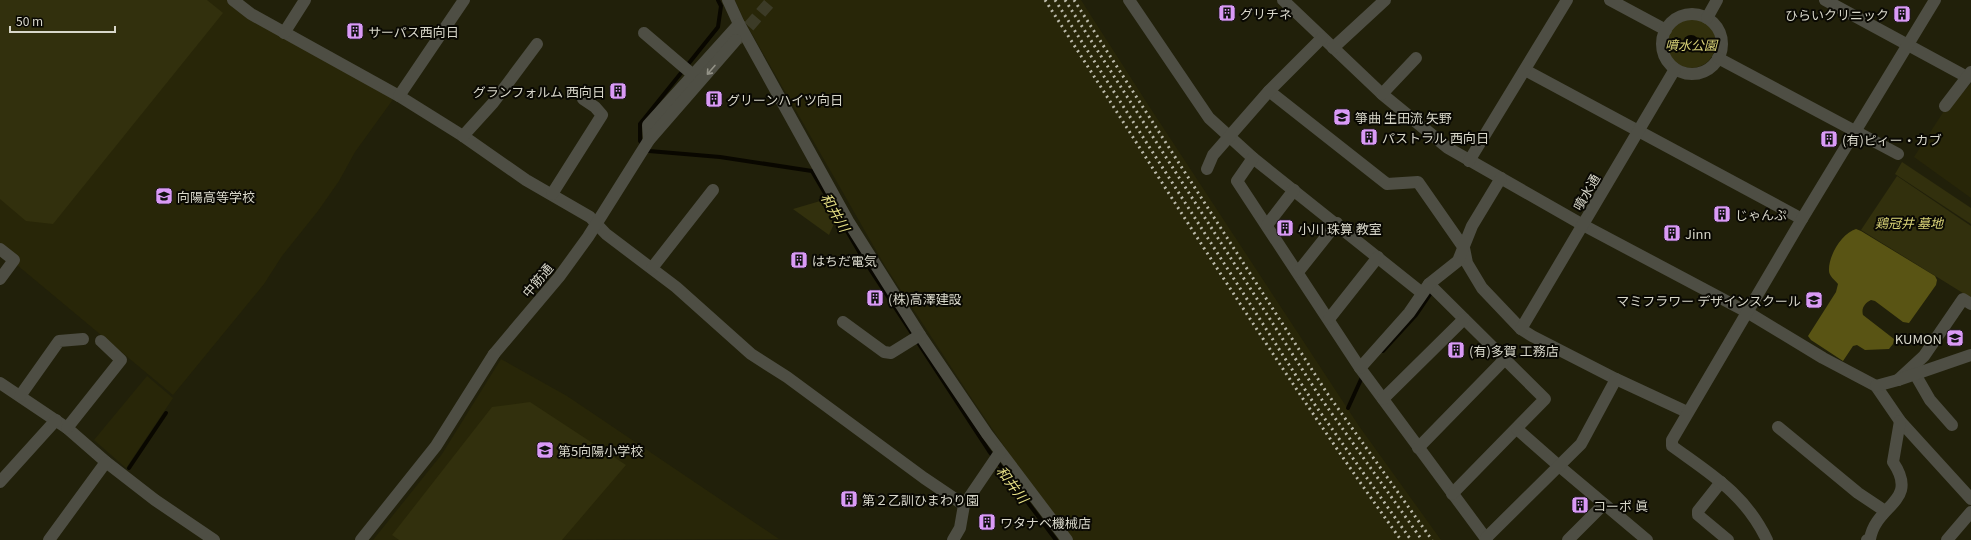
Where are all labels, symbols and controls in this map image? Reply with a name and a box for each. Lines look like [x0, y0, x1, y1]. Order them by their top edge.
building icon: グリチネ [1217, 3, 1237, 23]
place label: グリチネ [1240, 4, 1292, 23]
building icon: ひらいクリニック [1892, 4, 1912, 24]
place label: ひらいクリニック [1785, 5, 1889, 24]
scale bar [10, 8, 115, 34]
text: 50 m [16, 12, 43, 29]
building icon: サーパス西向日 [345, 21, 365, 41]
place label: サーパス西向日 [368, 22, 459, 41]
park label: 噴水公園 [1665, 35, 1719, 54]
one-way arrow [706, 64, 715, 75]
building icon: グランフォルム 西向日 [608, 81, 628, 101]
place label: グランフォルム 西向日 [473, 82, 605, 101]
building icon: グリーンハイツ向日 [704, 89, 724, 109]
place label: グリーンハイツ向日 [727, 90, 843, 109]
school or university icon: 箏曲 生田流 矢野 [1332, 107, 1352, 127]
place label: 箏曲 生田流 矢野 [1355, 108, 1452, 127]
building icon: パストラル 西向日 [1359, 127, 1379, 147]
place label: パストラル 西向日 [1382, 128, 1489, 147]
building icon: (有)ピィー・カブ [1819, 129, 1839, 149]
place label: (有)ピィー・カブ [1842, 130, 1942, 149]
street label: 噴水通 [1568, 170, 1604, 214]
school or university icon: 向陽高等学校 [154, 186, 174, 206]
place label: 向陽高等学校 [177, 187, 255, 206]
water label: 和井川 [817, 189, 856, 237]
building icon: じゃんぷ [1712, 204, 1732, 224]
place label: じゃんぷ [1735, 205, 1787, 224]
park label: 鶏冠井 墓地 [1875, 213, 1945, 232]
building icon: 小川 珠算 教室 [1275, 218, 1295, 238]
place label: 小川 珠算 教室 [1298, 219, 1382, 238]
building icon: Jinn [1662, 223, 1682, 243]
place label: Jinn [1685, 224, 1711, 243]
building icon: はちだ電気 [789, 250, 809, 270]
place label: はちだ電気 [812, 251, 877, 270]
street label: 中筋通 [517, 259, 557, 301]
building icon: (株)高澤建設 [865, 288, 885, 308]
place label: (株)高澤建設 [888, 289, 962, 308]
school or university icon: マミフラワー デザインスクール [1804, 290, 1824, 310]
place label: マミフラワー デザインスクール [1616, 291, 1801, 310]
school or university icon: KUMON [1945, 328, 1965, 348]
place label: KUMON [1895, 329, 1942, 348]
building icon: (有)多賀 工務店 [1446, 340, 1466, 360]
place label: (有)多賀 工務店 [1469, 341, 1559, 360]
school or university icon: 第5向陽小学校 [535, 440, 555, 460]
place label: 第5向陽小学校 [558, 441, 643, 460]
water label: 和井川 [992, 461, 1035, 508]
building icon: 第２乙訓ひまわり園 [839, 489, 859, 509]
place label: 第２乙訓ひまわり園 [862, 490, 979, 509]
building icon: コーポ 眞 [1570, 495, 1590, 515]
place label: コーポ 眞 [1593, 496, 1648, 515]
building icon: ワタナベ機械店 [977, 512, 997, 532]
place label: ワタナベ機械店 [1000, 513, 1091, 532]

